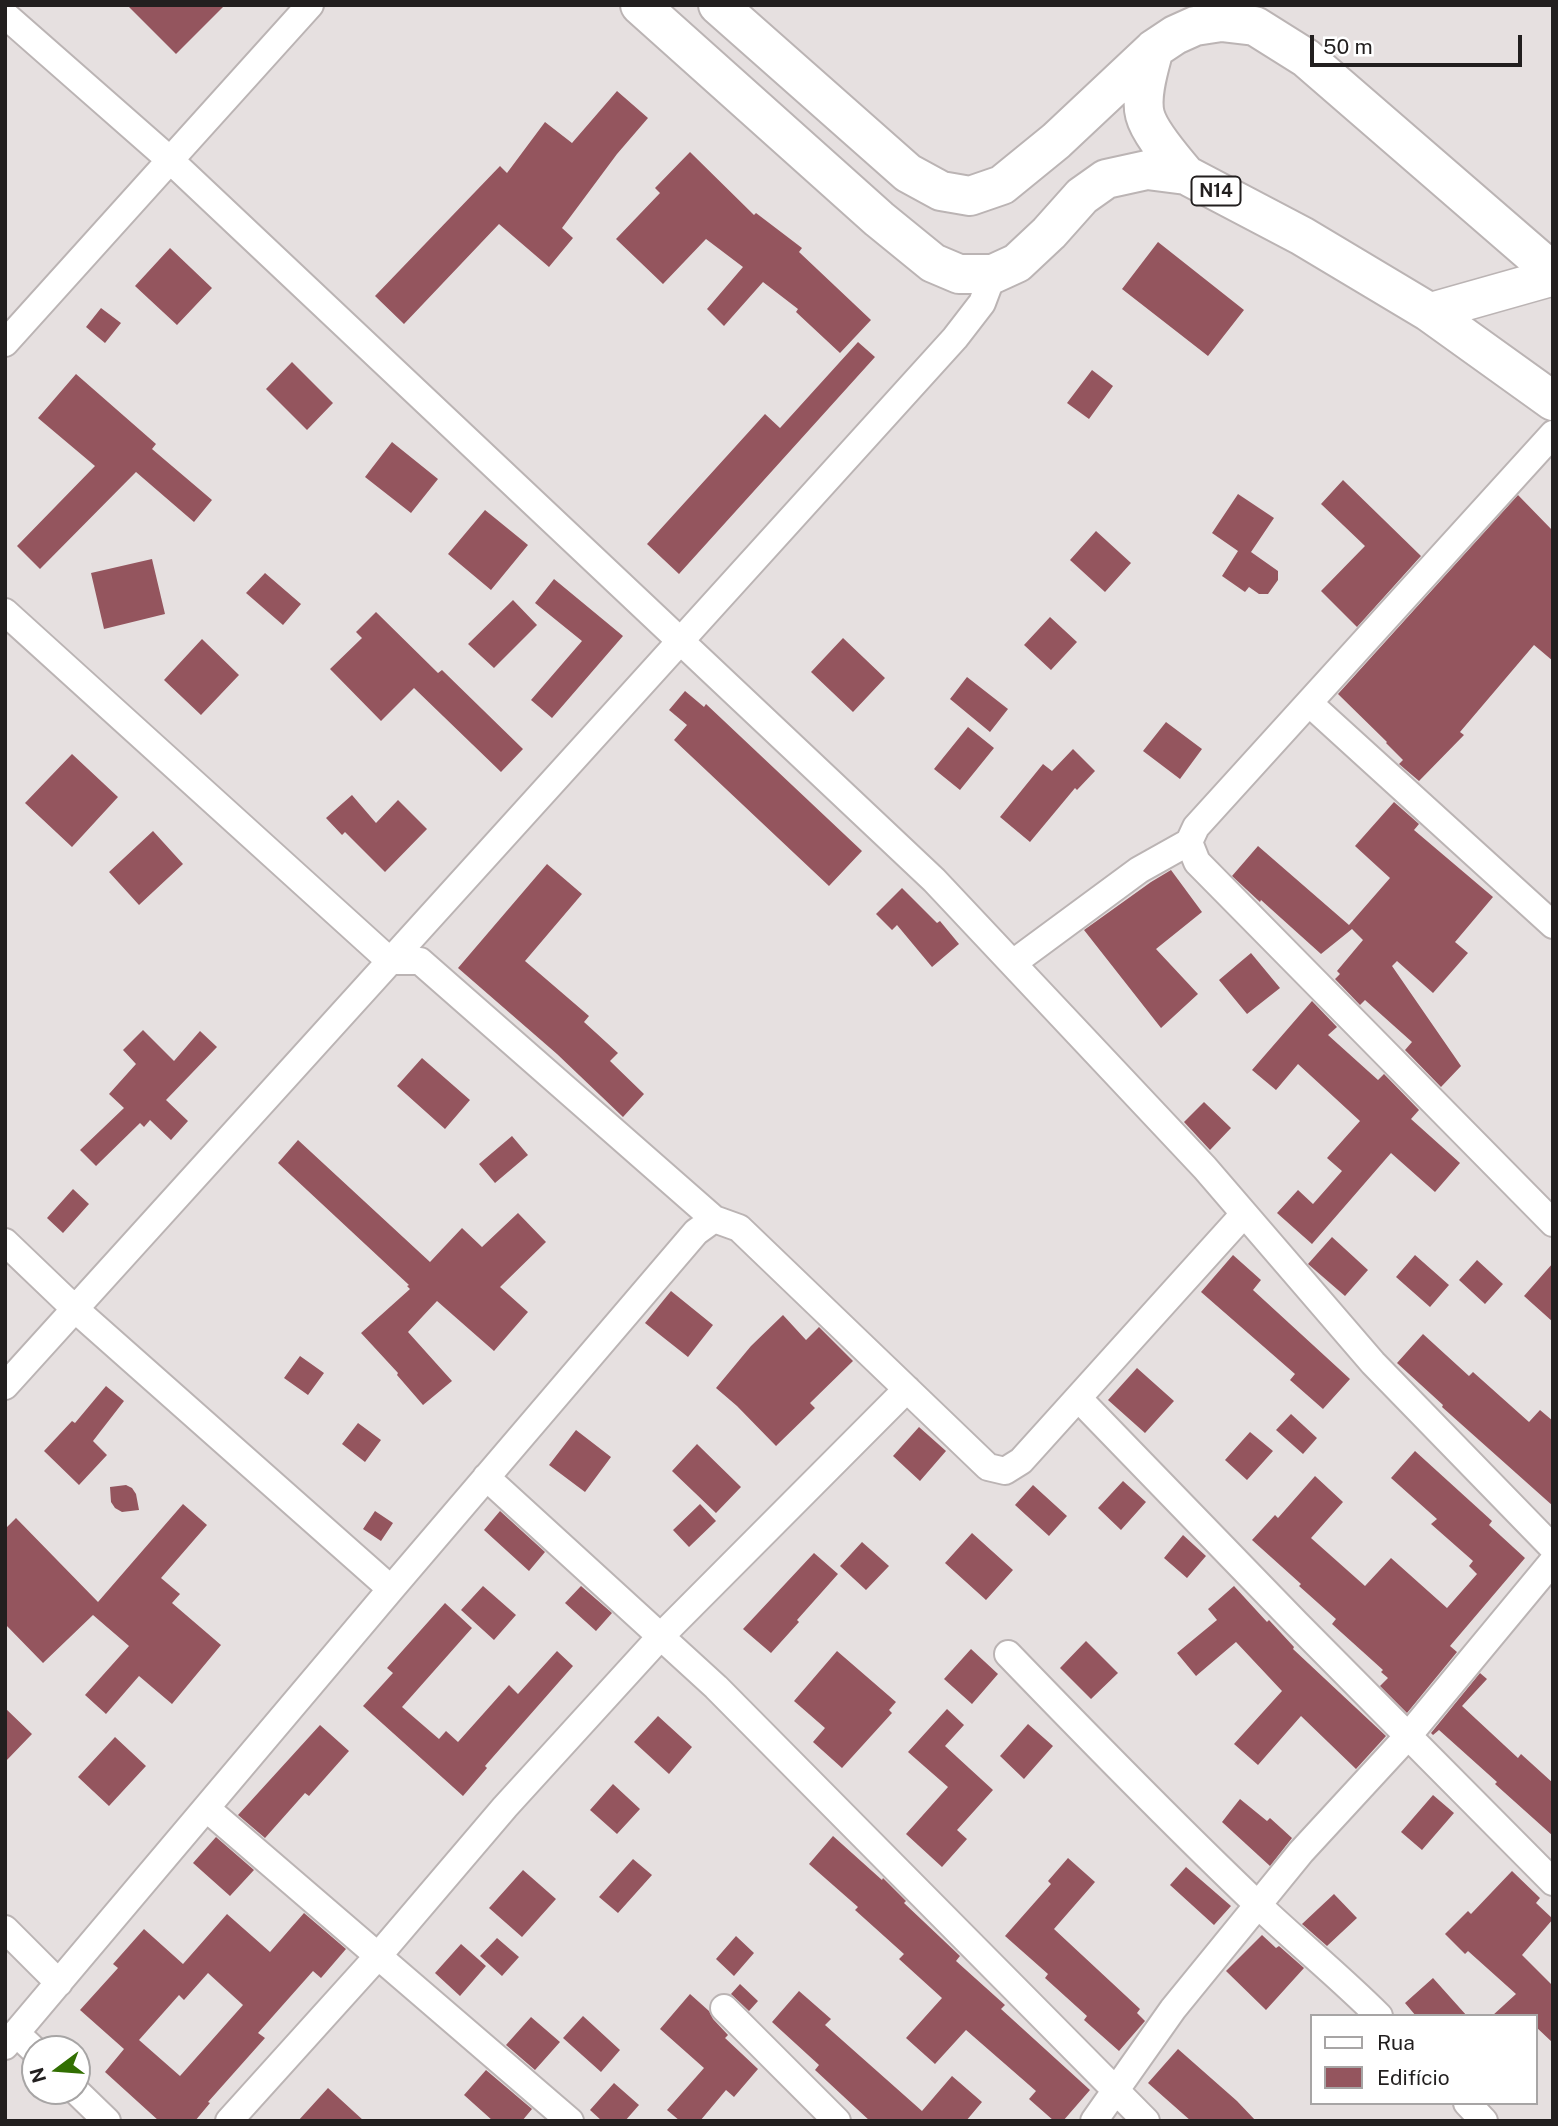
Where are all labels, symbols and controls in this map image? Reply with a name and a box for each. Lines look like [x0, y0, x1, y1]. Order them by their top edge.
scale bar [1313, 21, 1525, 65]
text: 50 m [1323, 34, 1373, 59]
road number: N14 [1192, 176, 1240, 206]
legend [1310, 2014, 1537, 2105]
text: Rua [1377, 2030, 1415, 2055]
north arrow [21, 2035, 91, 2105]
text: N [25, 2065, 50, 2085]
text: Edifício [1377, 2065, 1450, 2090]

